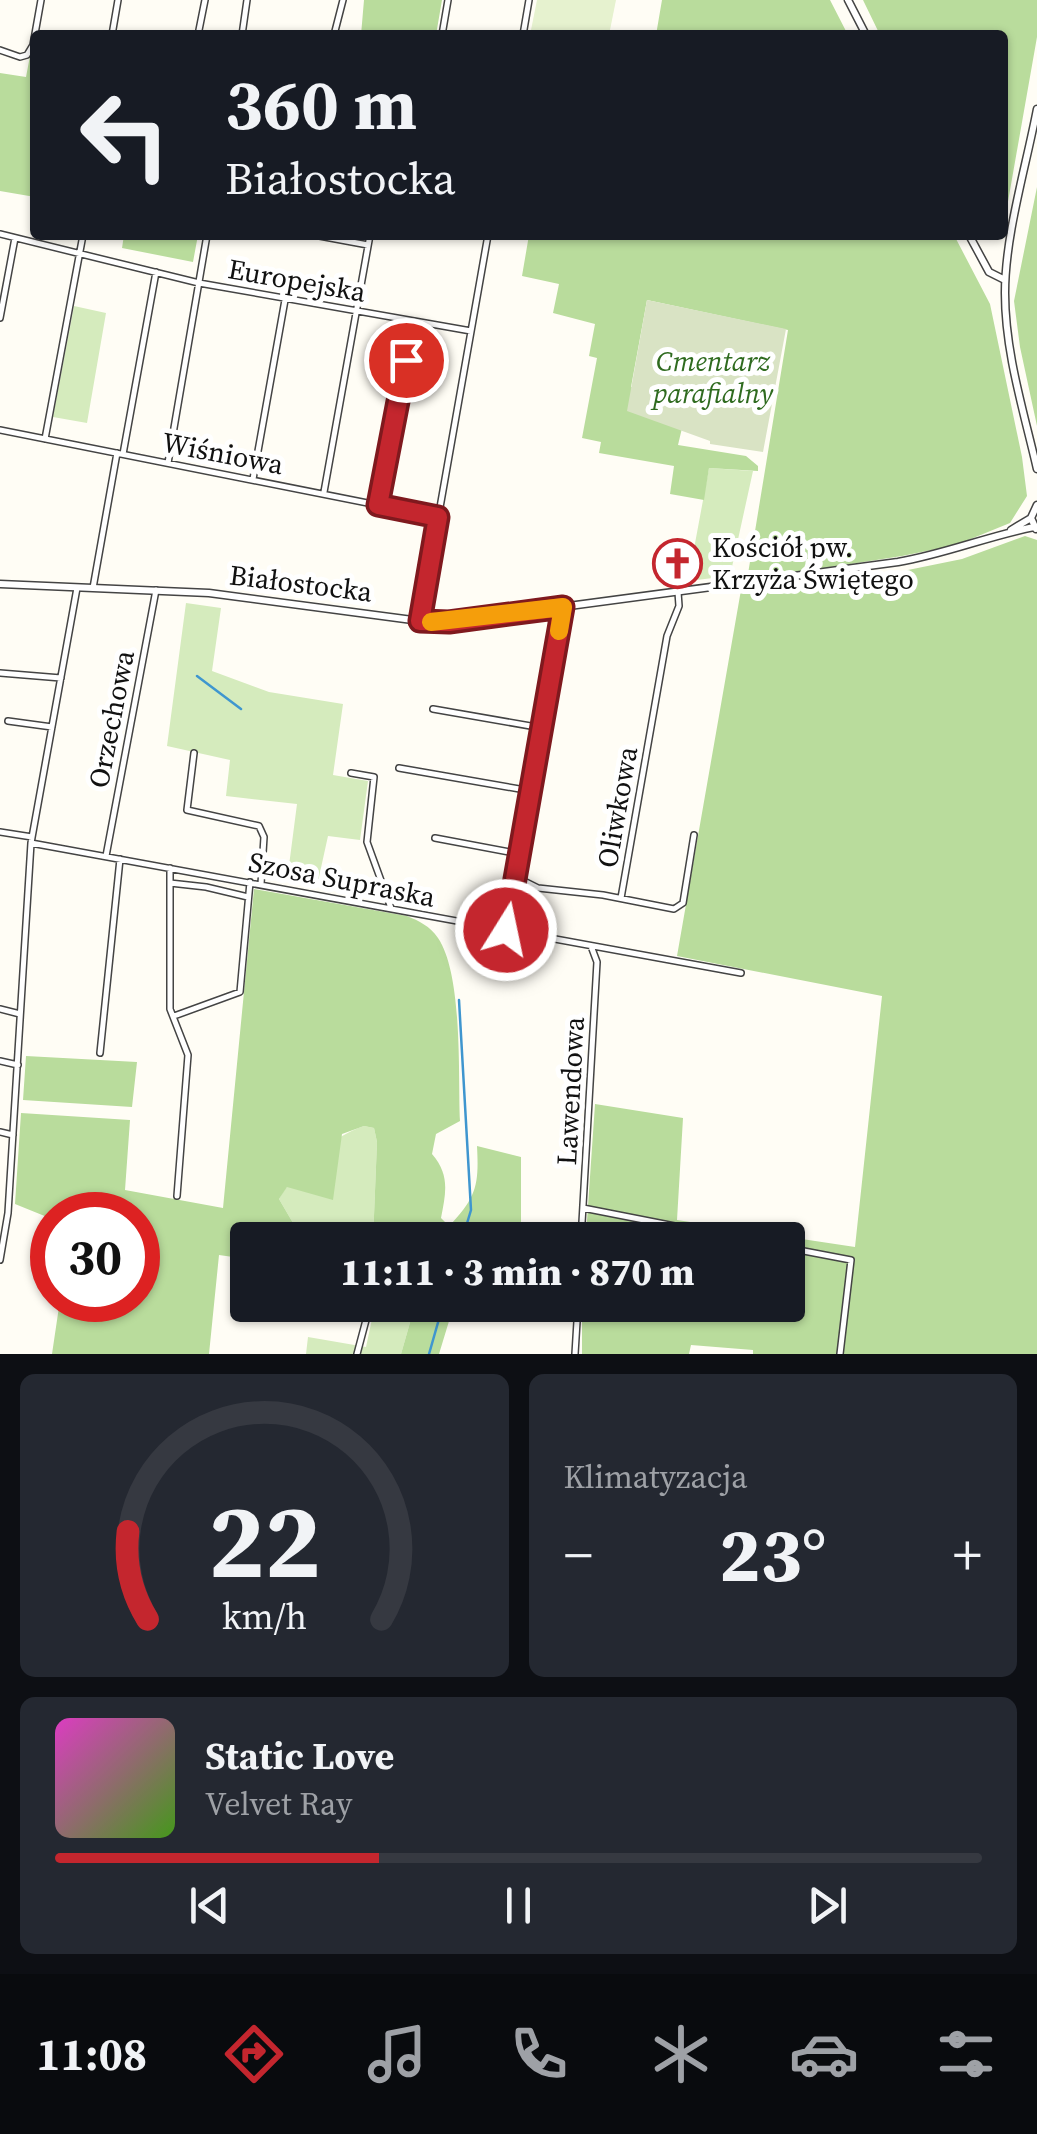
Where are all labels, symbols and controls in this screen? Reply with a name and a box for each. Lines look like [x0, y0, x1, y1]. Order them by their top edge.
text: 360 m [225, 56, 417, 152]
icon: left [60, 70, 190, 200]
text: Białostocka [225, 147, 456, 209]
street label: Europejska [225, 249, 370, 311]
pin [364, 318, 449, 403]
icon: arrive [379, 333, 434, 388]
park label: Cmentarz parafialny [650, 342, 774, 412]
street label: Wiśniowa [159, 423, 288, 484]
place label: Kościół pw. Krzyża Świętego [712, 528, 914, 598]
church icon: Kościół pw. Krzyża Świętego [651, 537, 703, 589]
street label: Białostocka [227, 555, 375, 611]
street label: Orzechowa [79, 646, 143, 791]
street label: Oliwkowa [588, 743, 646, 870]
street label: Szosa Supraska [246, 842, 439, 916]
position arrow [454, 878, 558, 982]
street label: Lawendowa [547, 1015, 593, 1166]
speed limit sign: 30 [30, 1192, 160, 1322]
text: 11:11 · 3 min · 870 m [340, 1246, 695, 1298]
text: Klimatyzacja [564, 1455, 747, 1499]
text: 22 [208, 1469, 321, 1612]
text: 23° [719, 1503, 826, 1606]
text: − [564, 1517, 593, 1592]
text: + [953, 1517, 982, 1592]
text: km/h [222, 1592, 307, 1641]
text: Static Love [205, 1730, 394, 1782]
text: Velvet Ray [205, 1782, 352, 1826]
icon: previous [182, 1878, 237, 1933]
icon: pause [491, 1878, 546, 1933]
icon: next [800, 1878, 855, 1933]
icon: directions [219, 2019, 289, 2089]
icon: music [362, 2019, 432, 2089]
icon: phone [504, 2019, 574, 2089]
icon: climate [646, 2019, 716, 2089]
icon: car [789, 2019, 859, 2089]
icon: filters [931, 2019, 1001, 2089]
text: 11:08 [36, 2023, 147, 2085]

